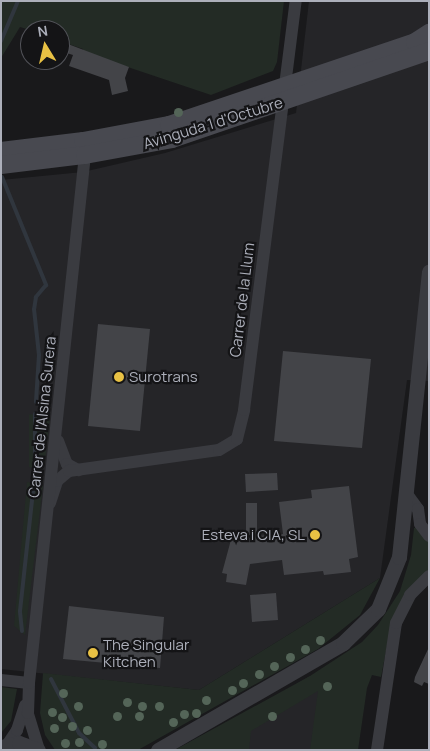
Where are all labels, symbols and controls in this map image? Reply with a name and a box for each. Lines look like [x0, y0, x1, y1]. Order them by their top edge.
north arrow [20, 20, 70, 70]
text: N [36, 21, 49, 41]
street label: Avinguda 1 d'Octubre [141, 93, 285, 153]
street label: Carrer de la Llum [226, 242, 258, 358]
street label: Carrer de l'Alsina Surera [25, 335, 59, 499]
place label: Surotrans [129, 368, 198, 386]
marker: Surotrans [113, 371, 125, 383]
place label: Esteva i CIA, SL [202, 526, 305, 544]
marker: Esteva i CIA, SL [309, 529, 321, 541]
place label: The Singular Kitchen [103, 635, 189, 670]
marker: The Singular Kitchen [87, 647, 99, 659]

